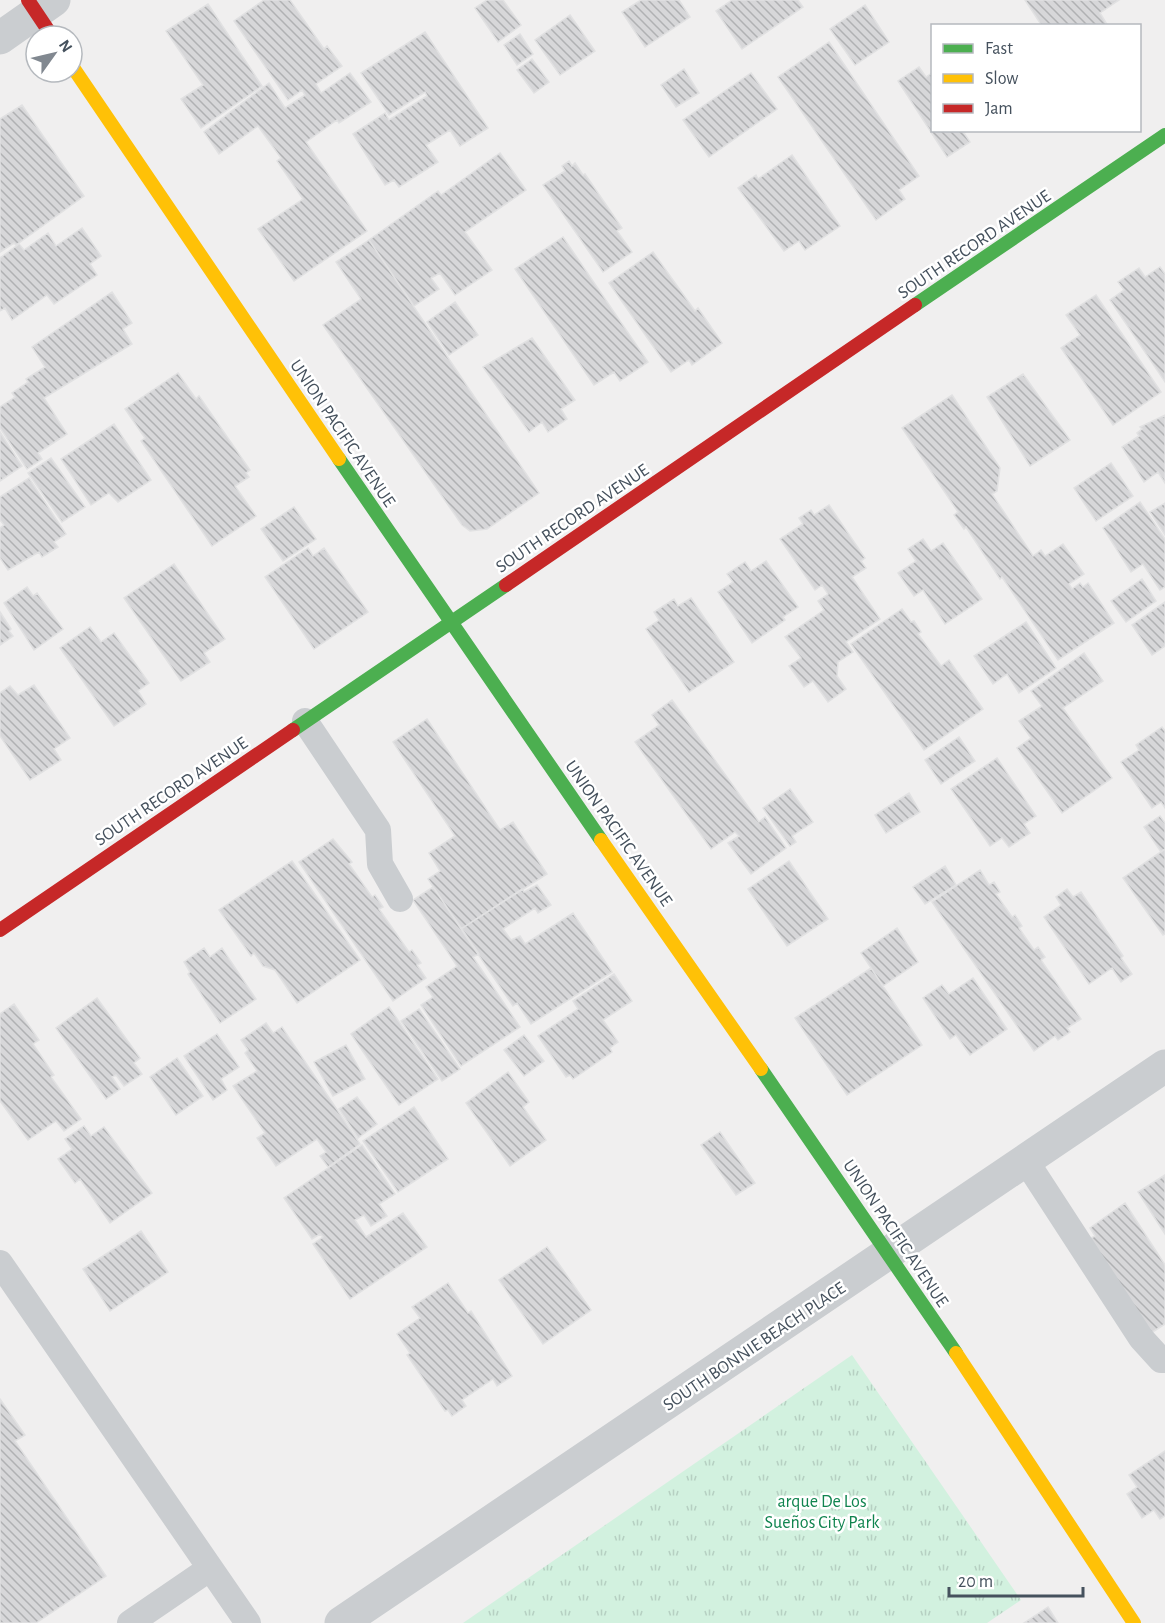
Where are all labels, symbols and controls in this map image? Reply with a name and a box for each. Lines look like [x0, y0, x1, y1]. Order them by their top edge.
north arrow [24, 24, 84, 84]
legend [931, 24, 1141, 132]
text: N [56, 37, 75, 55]
text: Fast [985, 40, 1013, 58]
text: Slow [985, 70, 1018, 88]
text: Jam [985, 100, 1013, 118]
street label: SOUTH RECORD AVENUE [895, 187, 1055, 303]
street label: UNION PACIFIC AVENUE [286, 357, 398, 511]
street label: SOUTH RECORD AVENUE [493, 461, 653, 577]
street label: SOUTH RECORD AVENUE [92, 734, 252, 850]
street label: UNION PACIFIC AVENUE [561, 757, 675, 910]
street label: UNION PACIFIC AVENUE [839, 1157, 951, 1311]
street label: SOUTH BONNIE BEACH PLACE [660, 1279, 849, 1415]
park label: arque De Los Sueños City Park [765, 1493, 880, 1532]
scale bar [949, 1560, 1082, 1598]
text: 20 m [958, 1573, 993, 1591]

